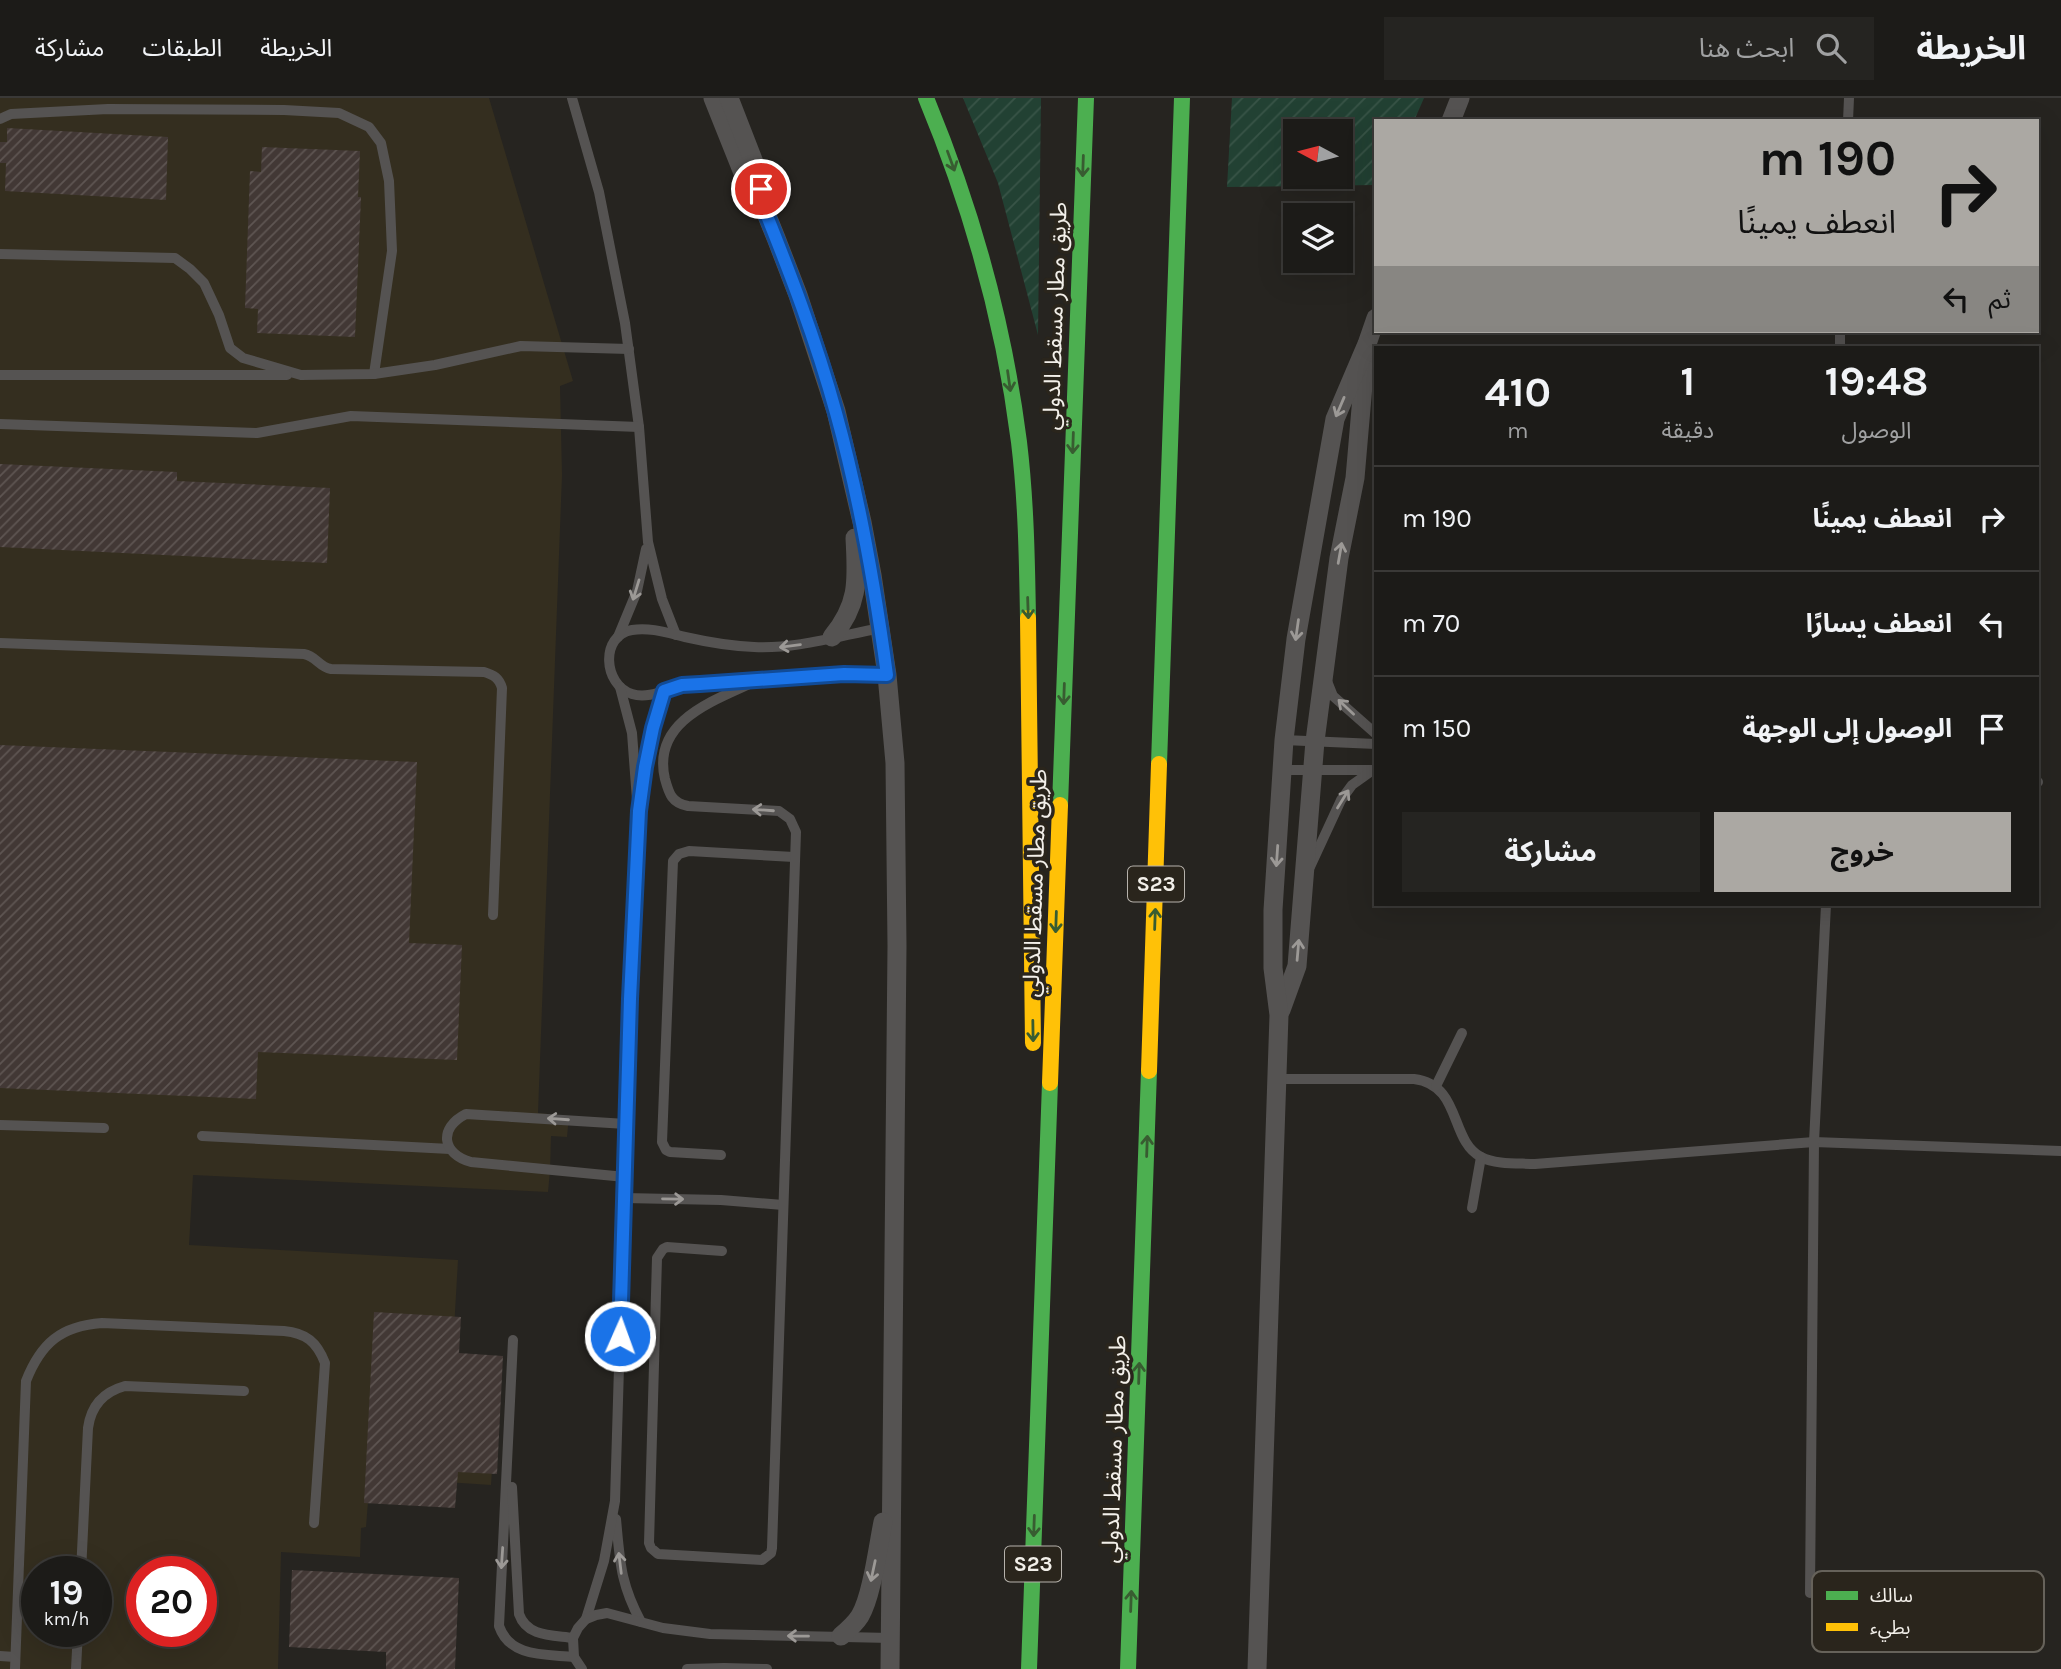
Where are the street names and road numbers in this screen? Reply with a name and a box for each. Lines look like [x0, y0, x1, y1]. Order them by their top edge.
street label: طريق مطار مسقط الدولي [1038, 201, 1076, 431]
street label: طريق مطار مسقط الدولي [1018, 768, 1056, 998]
road number: S23 [1128, 866, 1184, 902]
street label: طريق مطار مسقط الدولي [1097, 1334, 1135, 1564]
road number: S23 [1005, 1546, 1061, 1582]

